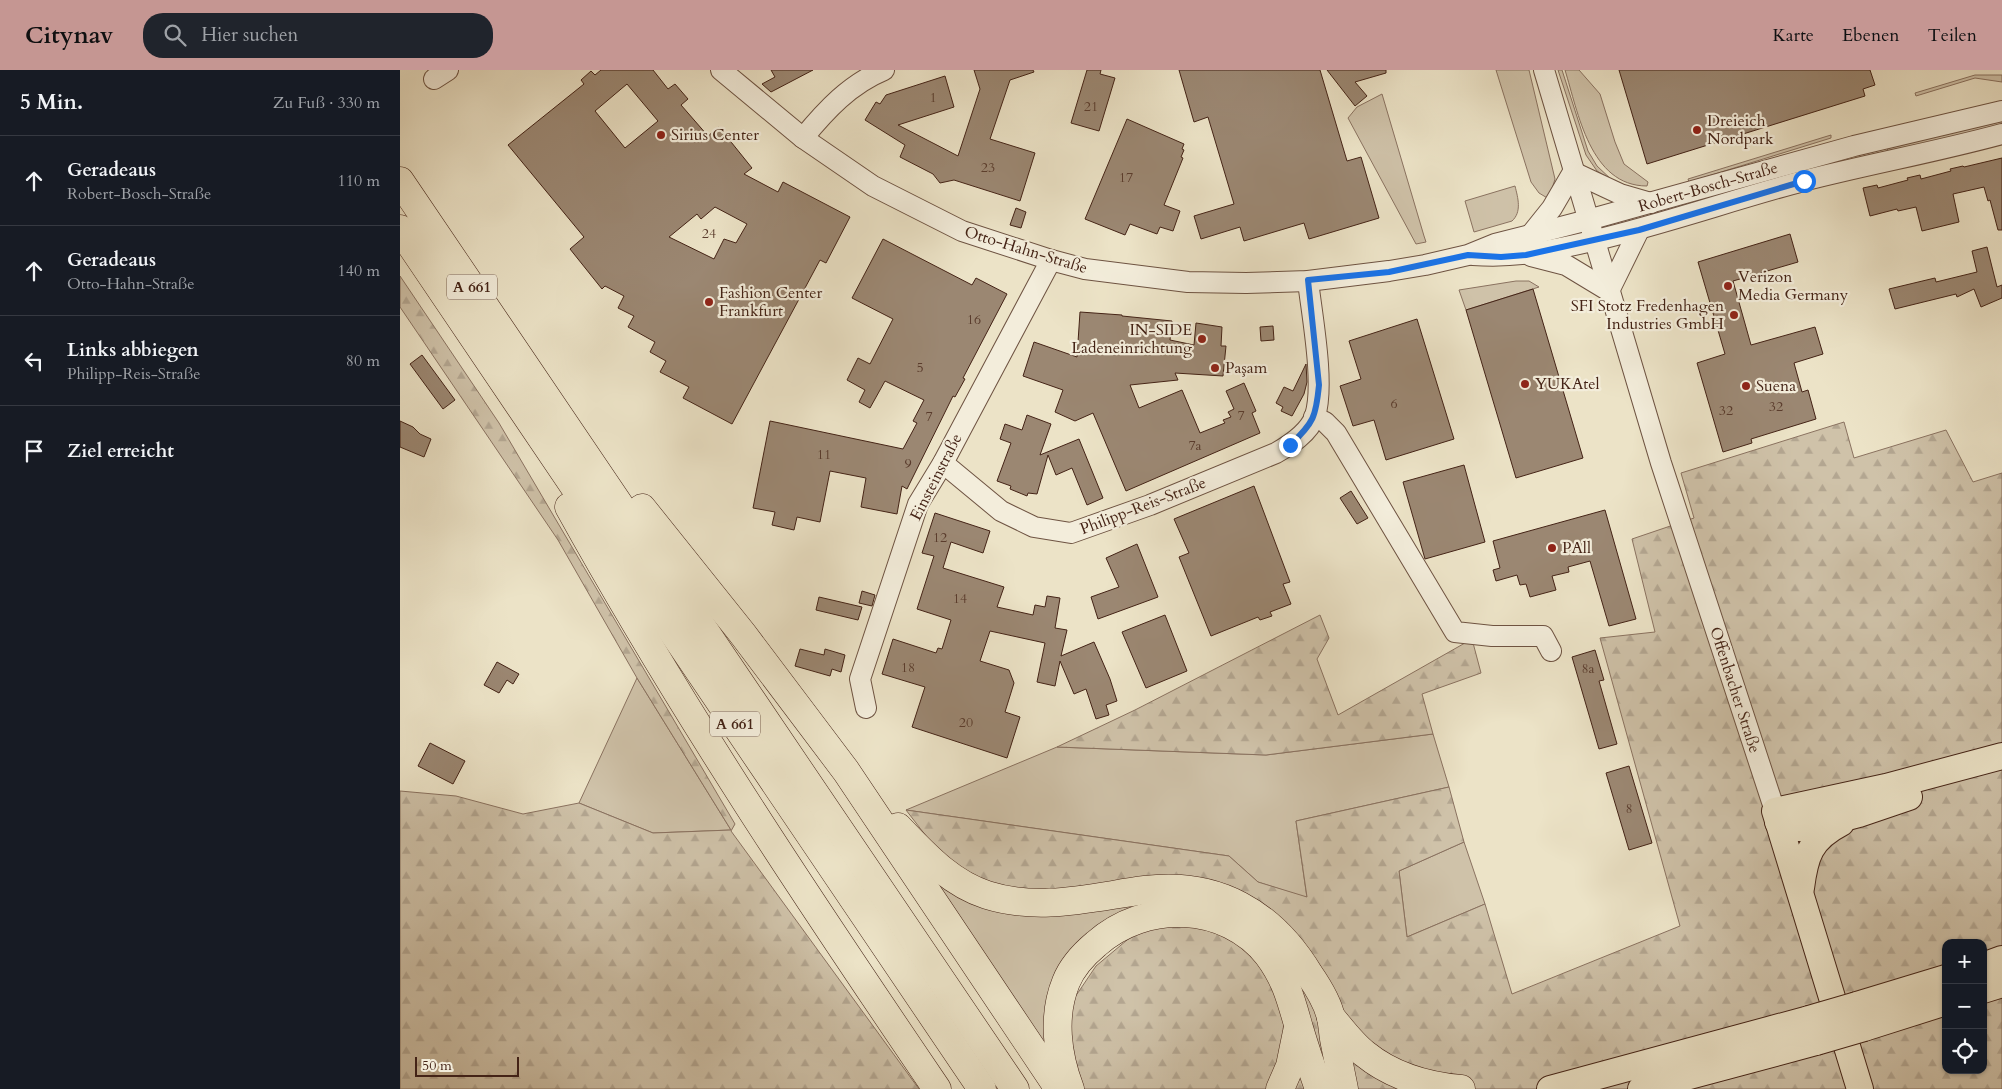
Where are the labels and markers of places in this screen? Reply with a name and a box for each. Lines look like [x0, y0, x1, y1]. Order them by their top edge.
place label: Dreieich Nordpark [1707, 110, 1774, 150]
place label: Sirius Center [671, 124, 759, 146]
marker: Dreieich Nordpark [1691, 124, 1703, 136]
marker: Sirius Center [655, 129, 667, 141]
place label: Verizon Media Germany [1738, 266, 1849, 306]
marker: Verizon Media Germany [1722, 280, 1734, 292]
place label: Fashion Center Frankfurt [719, 282, 823, 322]
place label: SFI Stotz Fredenhagen Industries GmbH [1571, 295, 1724, 335]
marker: Fashion Center Frankfurt [703, 296, 715, 308]
marker: SFI Stotz Fredenhagen Industries GmbH [1728, 309, 1740, 321]
place label: IN-SIDE Ladeneinrichtung [1071, 319, 1192, 359]
marker: IN-SIDE Ladeneinrichtung [1196, 333, 1208, 345]
place label: Paşam [1225, 357, 1268, 379]
marker: Paşam [1209, 362, 1221, 374]
place label: YUKAtel [1535, 373, 1600, 395]
place label: Suena [1756, 375, 1796, 397]
marker: YUKAtel [1519, 378, 1531, 390]
marker: Suena [1740, 380, 1752, 392]
place label: PAll [1562, 537, 1591, 559]
marker: PAll [1546, 542, 1558, 554]

